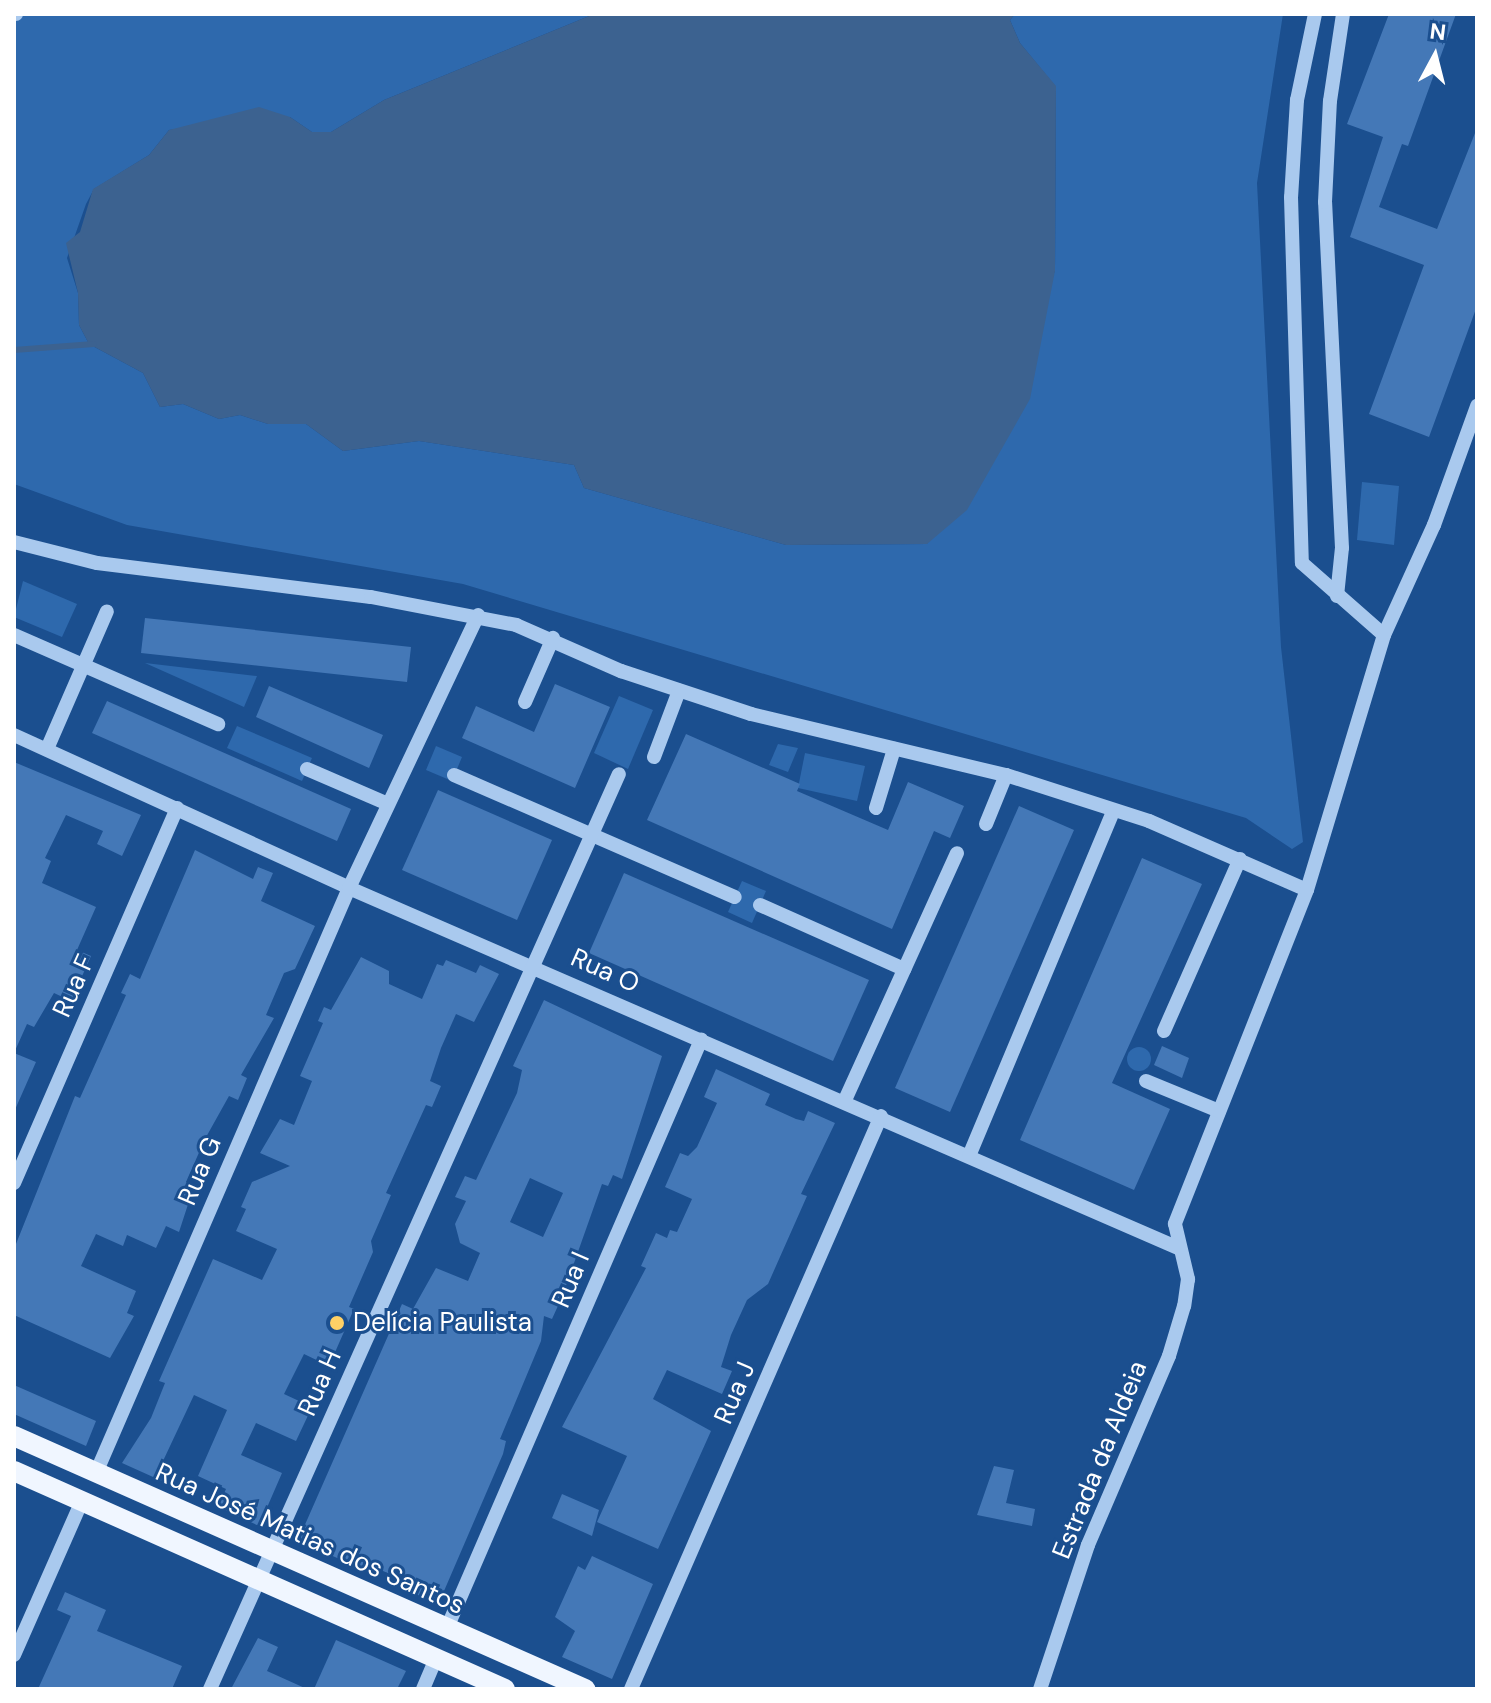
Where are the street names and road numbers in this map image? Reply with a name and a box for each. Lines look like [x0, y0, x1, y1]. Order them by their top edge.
street label: Rua O [566, 942, 644, 1000]
street label: Rua F [46, 950, 102, 1022]
street label: Rua G [172, 1132, 228, 1210]
street label: Rua I [545, 1247, 597, 1313]
street label: Rua H [292, 1345, 348, 1421]
street label: Rua J [708, 1357, 762, 1429]
street label: Estrada da Aldeia [1046, 1357, 1154, 1563]
street label: Rua José Matias dos Santos [151, 1457, 469, 1621]

